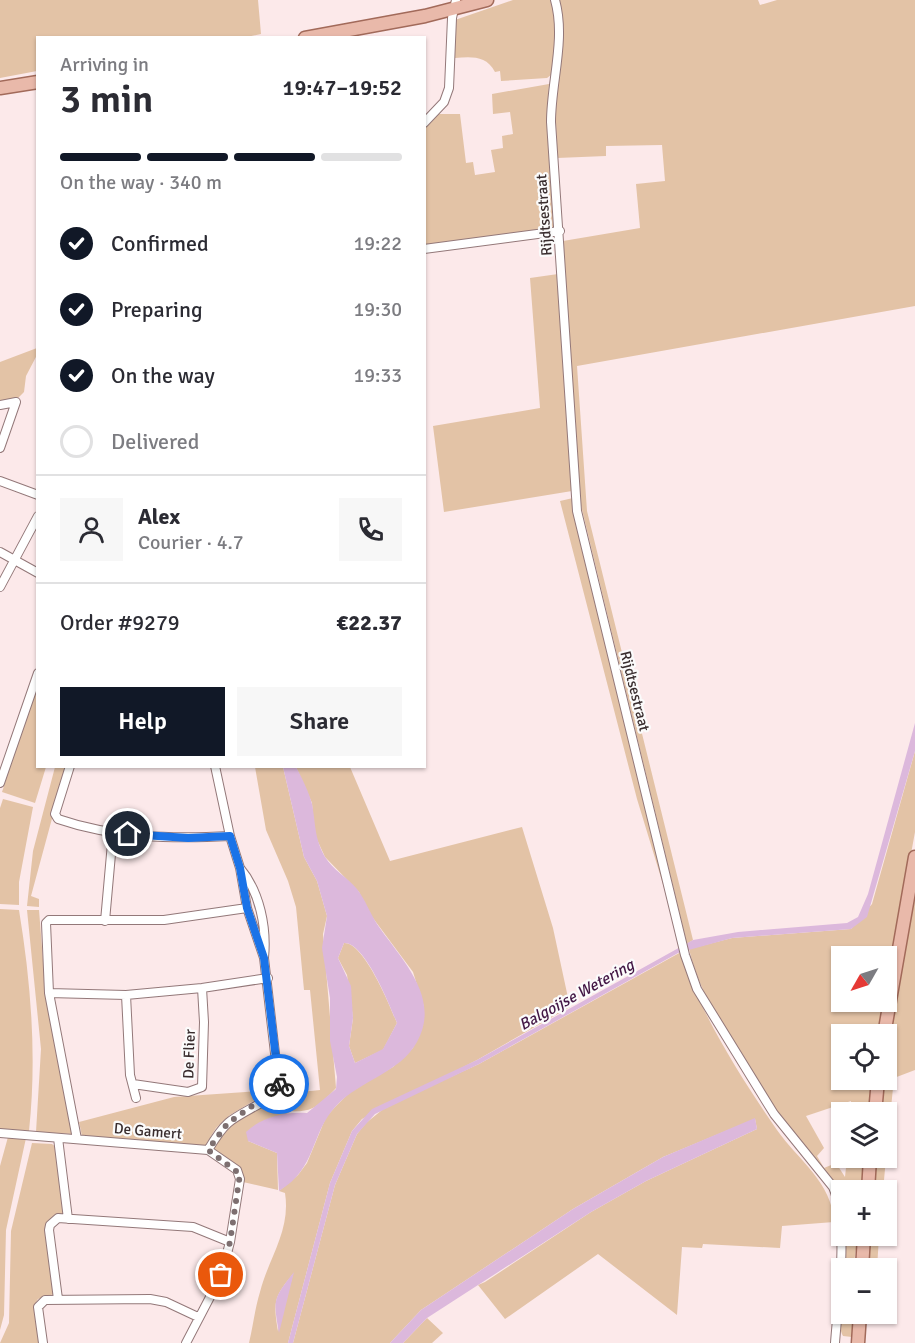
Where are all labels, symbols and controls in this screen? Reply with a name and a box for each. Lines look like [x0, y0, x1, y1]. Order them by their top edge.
text: Arriving in [60, 52, 149, 77]
text: 19:47–19:52 [283, 74, 402, 101]
text: 3 min [60, 75, 153, 123]
text: On the way · 340 m [60, 170, 222, 195]
street label: Rijdtsestraat [532, 173, 556, 257]
icon: check [60, 227, 93, 260]
text: Confirmed [111, 230, 209, 257]
text: 19:22 [353, 231, 402, 256]
icon: check [60, 293, 93, 326]
text: Preparing [111, 296, 203, 323]
text: 19:30 [353, 297, 402, 322]
icon: check [60, 359, 93, 392]
text: On the way [111, 362, 215, 389]
text: 19:33 [353, 363, 402, 388]
text: Delivered [111, 428, 199, 455]
button: person [60, 498, 123, 561]
button: phone [339, 498, 402, 561]
text: Alex [138, 503, 180, 530]
text: Courier · 4.7 [138, 530, 244, 555]
text: Order #9279 [60, 609, 180, 636]
text: €22.37 [336, 609, 402, 636]
street label: Rijdtsestraat [616, 649, 654, 733]
button: Help [60, 687, 225, 756]
button: Share [237, 687, 402, 756]
pin [102, 808, 153, 859]
icon: home [111, 817, 144, 850]
north arrow [831, 946, 897, 1012]
map controls [831, 946, 897, 1324]
water label: Balgoijse Wetering [515, 954, 639, 1035]
button: locate [831, 1024, 897, 1090]
street label: De Flier [179, 1028, 199, 1079]
courier [249, 1054, 309, 1114]
icon: bike [263, 1068, 296, 1101]
button: layers [831, 1102, 897, 1168]
street label: De Gamert [113, 1119, 183, 1143]
button: + [831, 1180, 897, 1246]
pin [195, 1249, 246, 1300]
icon: bag [204, 1258, 237, 1291]
button: − [831, 1258, 897, 1324]

